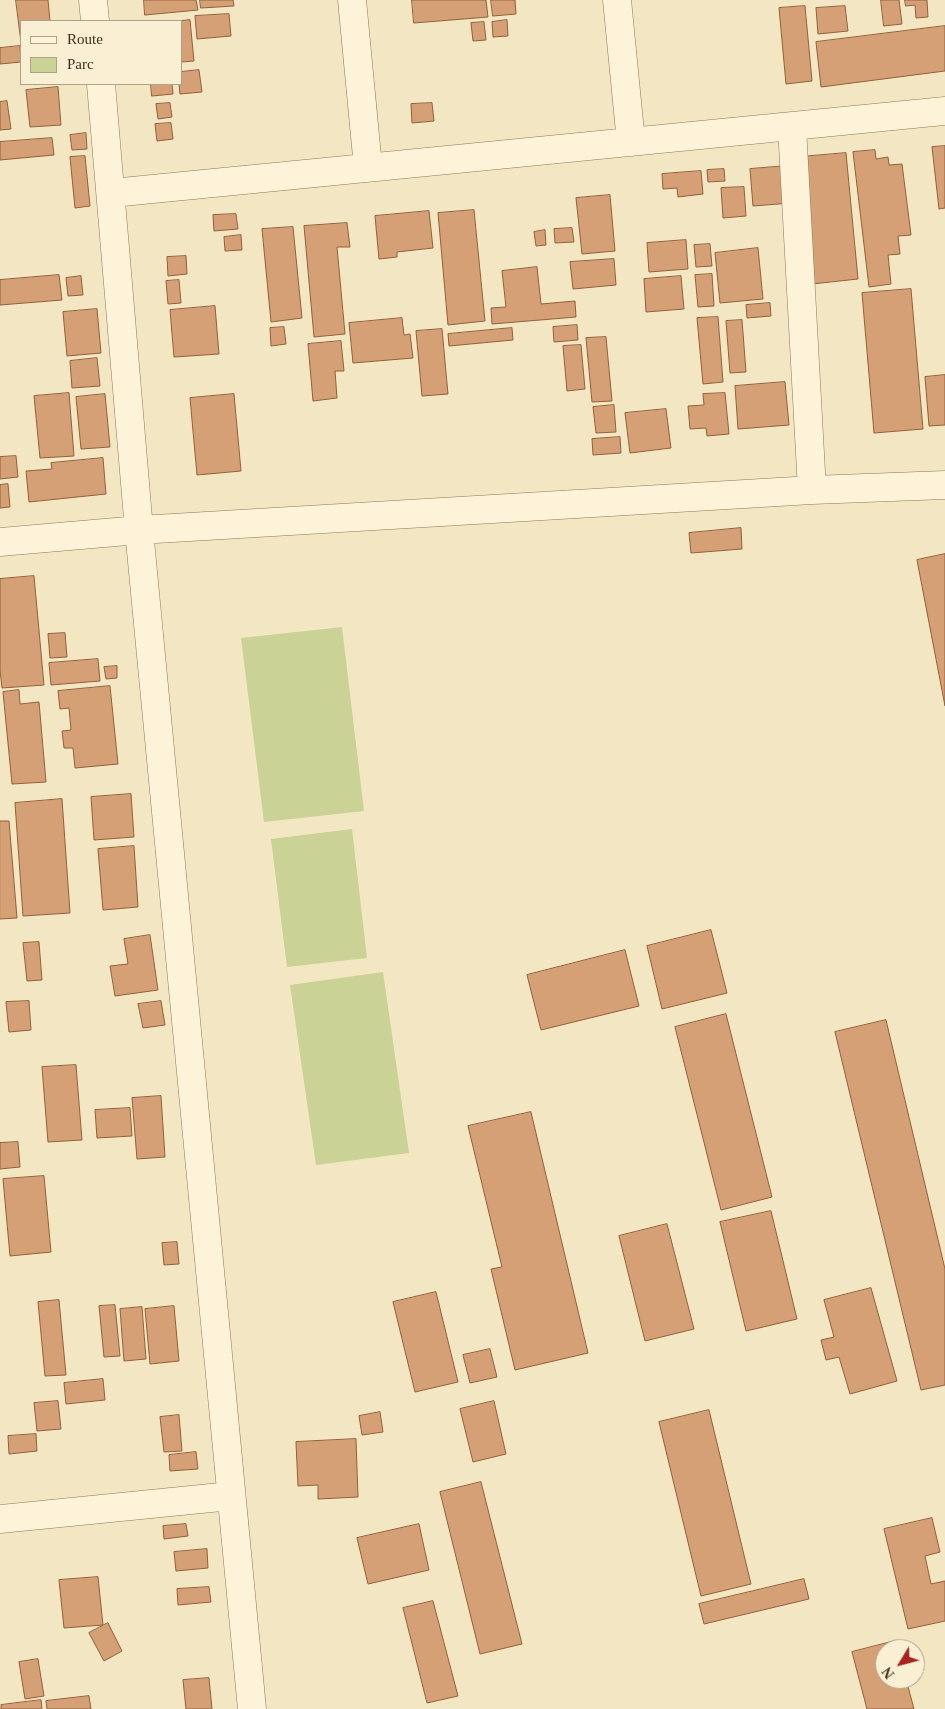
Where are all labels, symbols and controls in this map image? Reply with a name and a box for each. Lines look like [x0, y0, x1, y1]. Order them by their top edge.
legend [20, 20, 182, 85]
text: Route [67, 31, 103, 47]
text: Parc [67, 56, 94, 72]
north arrow [875, 1639, 925, 1689]
text: N [879, 1664, 897, 1681]

